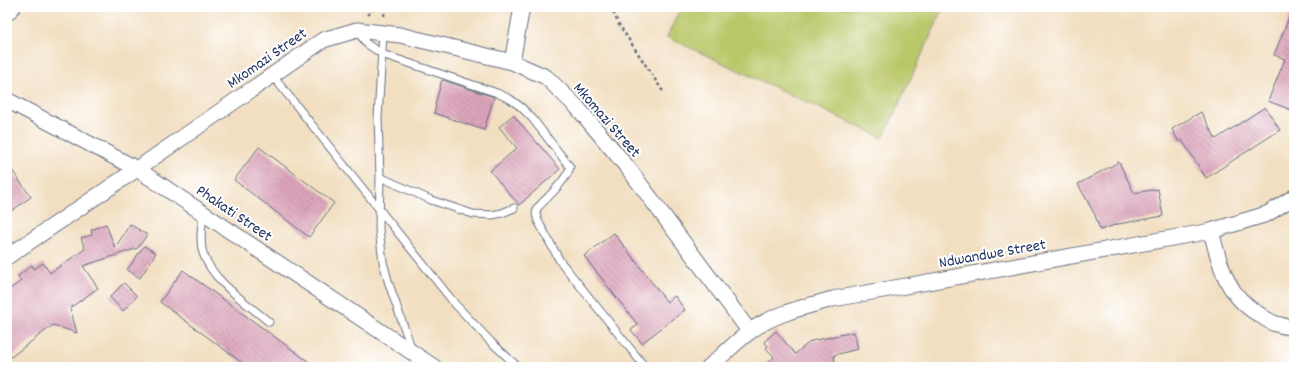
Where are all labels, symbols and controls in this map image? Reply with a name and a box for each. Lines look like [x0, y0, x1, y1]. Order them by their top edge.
street label: Mkomazi Street [223, 23, 312, 95]
street label: Mkomazi Street [567, 78, 645, 163]
street label: Phakati Street [191, 180, 276, 248]
street label: Ndwandwe Street [937, 234, 1048, 275]

